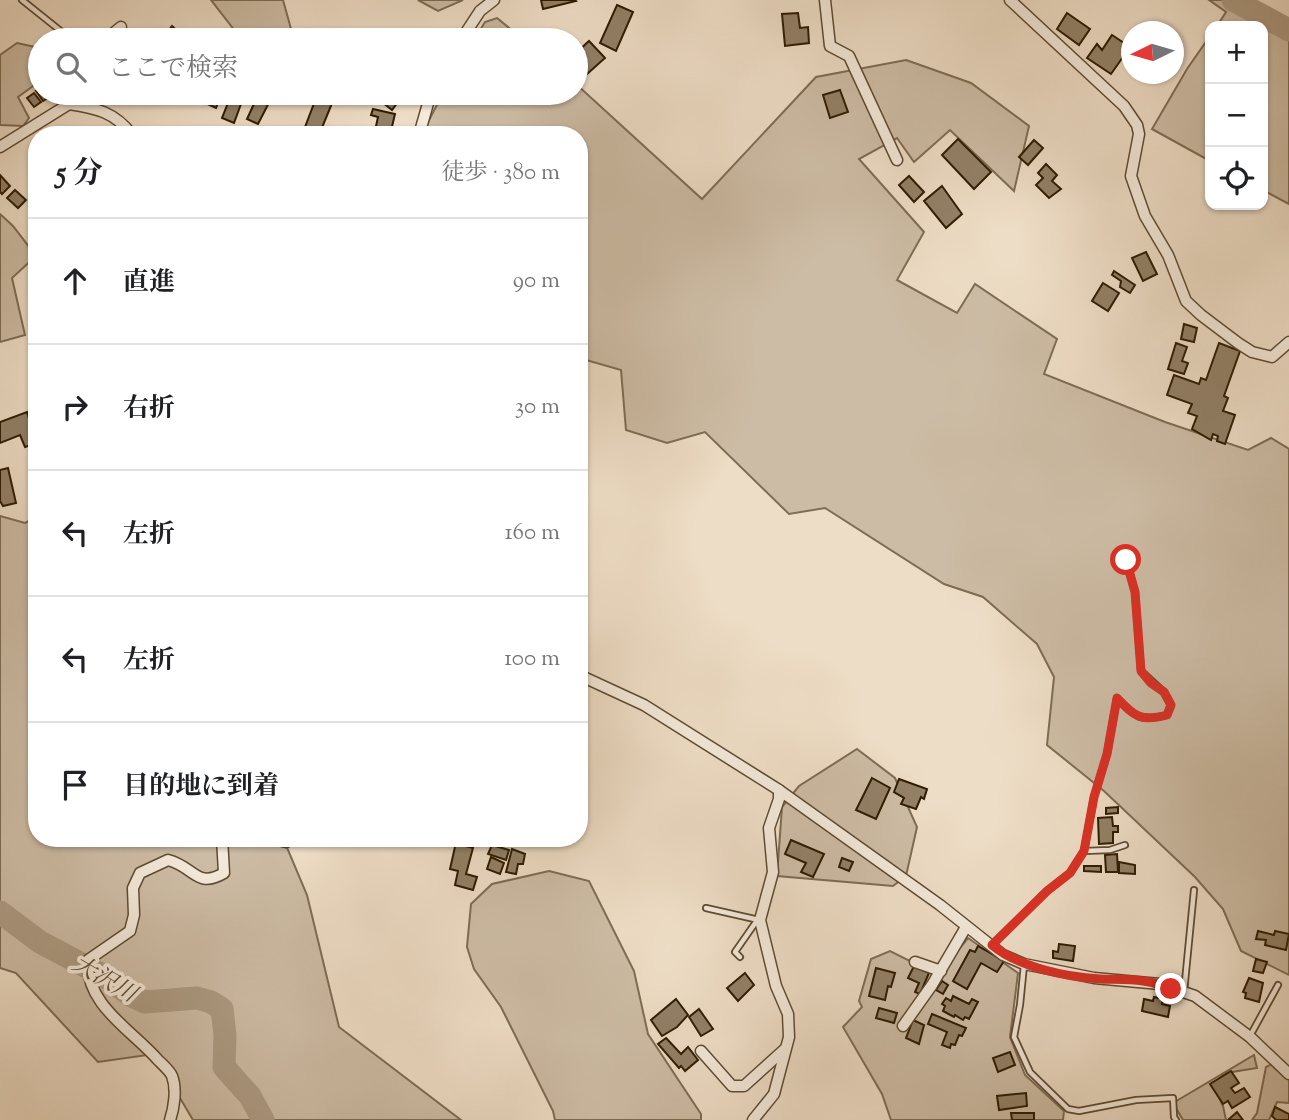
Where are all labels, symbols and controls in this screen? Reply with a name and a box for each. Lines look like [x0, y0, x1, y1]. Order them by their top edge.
north arrow [1121, 21, 1184, 84]
map controls [1205, 21, 1268, 210]
button: + [1205, 21, 1268, 84]
search box [28, 28, 588, 105]
icon: search [52, 48, 90, 86]
text: ここで検索 [108, 51, 238, 88]
button: − [1205, 84, 1268, 147]
button: locate [1205, 147, 1268, 210]
text: 5 分 [56, 153, 103, 196]
text: 徒歩 · 380 m [442, 157, 560, 190]
icon: ahead [56, 262, 94, 300]
text: 直進 [123, 265, 175, 302]
text: 90 m [513, 265, 560, 298]
icon: right [56, 388, 94, 426]
text: 右折 [123, 391, 175, 428]
text: 30 m [515, 391, 560, 424]
icon: left [56, 514, 94, 552]
text: 左折 [123, 517, 175, 554]
text: 160 m [505, 517, 560, 550]
route start [1110, 544, 1141, 575]
icon: left [56, 640, 94, 678]
text: 左折 [123, 643, 175, 680]
text: 100 m [504, 643, 560, 676]
icon: arrive [56, 766, 94, 804]
text: 目的地に到着 [123, 769, 279, 806]
water label: 大沢川 [66, 949, 144, 1013]
route end [1155, 973, 1186, 1004]

